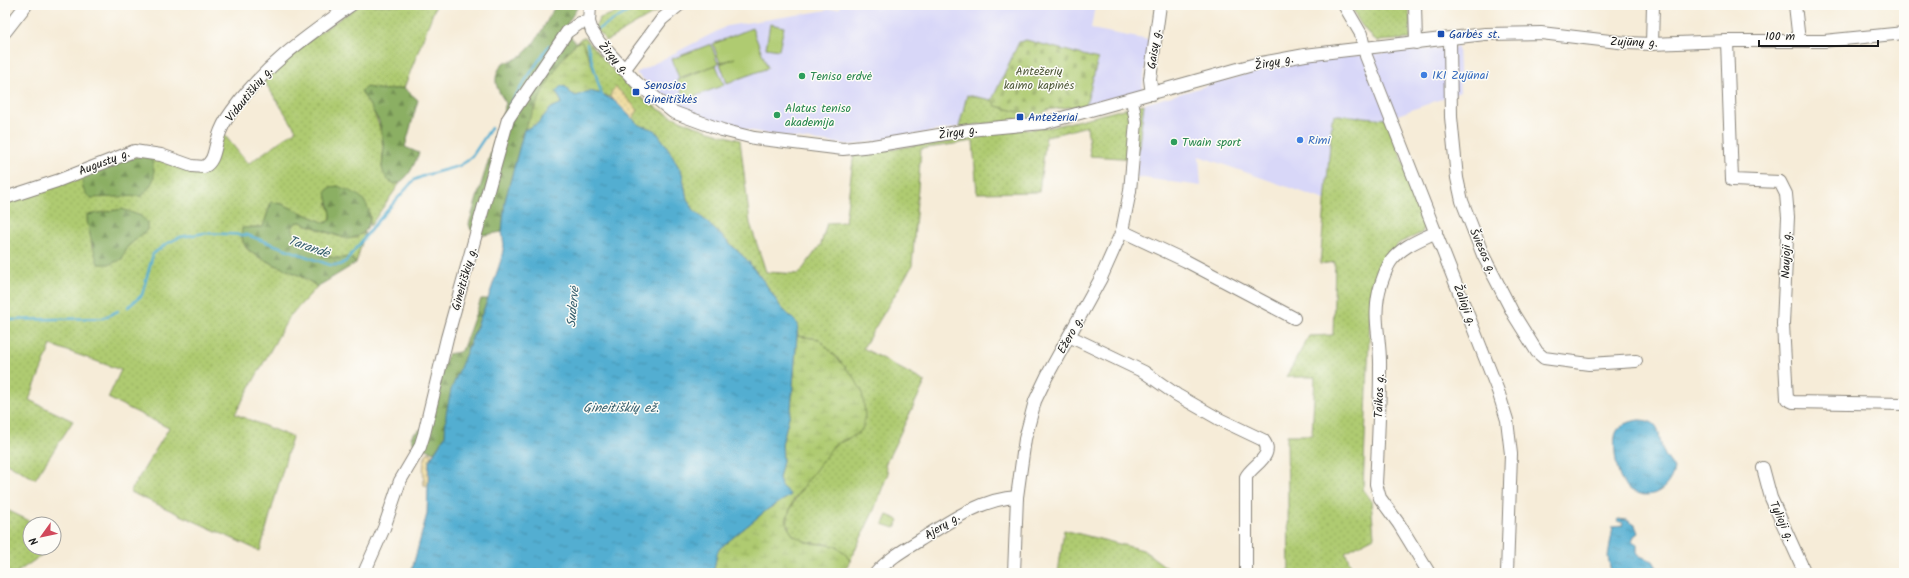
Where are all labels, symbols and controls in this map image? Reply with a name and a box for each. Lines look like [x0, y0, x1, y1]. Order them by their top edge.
scale bar [1759, 22, 1878, 48]
place label: Garbės st. [1449, 25, 1500, 44]
text: 100 m [1765, 27, 1796, 46]
street label: Gaisų g. [1142, 28, 1167, 70]
marker: Garbės st. [1436, 29, 1446, 39]
street label: Zujūnų g. [1610, 32, 1658, 53]
street label: Žirgų g. [593, 37, 634, 79]
street label: Žirgų g. [1253, 49, 1295, 76]
street label: Vidautiškių g. [221, 62, 278, 126]
park label: Antežerių kaimo kapinės [1004, 62, 1074, 95]
place label: IKI Zujūnai [1432, 66, 1489, 85]
place label: Teniso erdvė [810, 67, 873, 86]
marker: IKI Zujūnai [1419, 70, 1429, 80]
marker: Teniso erdvė [797, 71, 807, 81]
place label: Senosios Gineitiškės [644, 76, 697, 109]
marker: Senosios Gineitiškės [631, 87, 641, 97]
place label: Alatus teniso akademija [785, 99, 851, 132]
place label: Antežeriai [1028, 108, 1079, 127]
marker: Alatus teniso akademija [772, 110, 782, 120]
marker: Antežeriai [1015, 112, 1025, 122]
street label: Žirgų g. [937, 120, 979, 145]
place label: Rimi [1308, 131, 1331, 150]
place label: Twain sport [1182, 133, 1241, 152]
marker: Rimi [1295, 135, 1305, 145]
marker: Twain sport [1169, 137, 1179, 147]
street label: Augustų g. [76, 144, 133, 181]
street label: Šviesos g. [1464, 225, 1501, 277]
water label: Tarandė [285, 231, 333, 265]
street label: Naujoji g. [1776, 231, 1797, 279]
street label: Gineitiškių g. [446, 245, 483, 313]
street label: Žalioji g. [1448, 281, 1481, 329]
water label: Sudervė [561, 285, 586, 328]
street label: Ežero g. [1052, 313, 1089, 358]
street label: Taikos g. [1369, 373, 1390, 419]
water label: Gineitiškių ež. [583, 398, 659, 419]
street label: Tylioji g. [1764, 498, 1799, 545]
street label: Ajerų g. [921, 508, 964, 545]
north arrow [22, 516, 62, 556]
text: N [25, 533, 44, 549]

